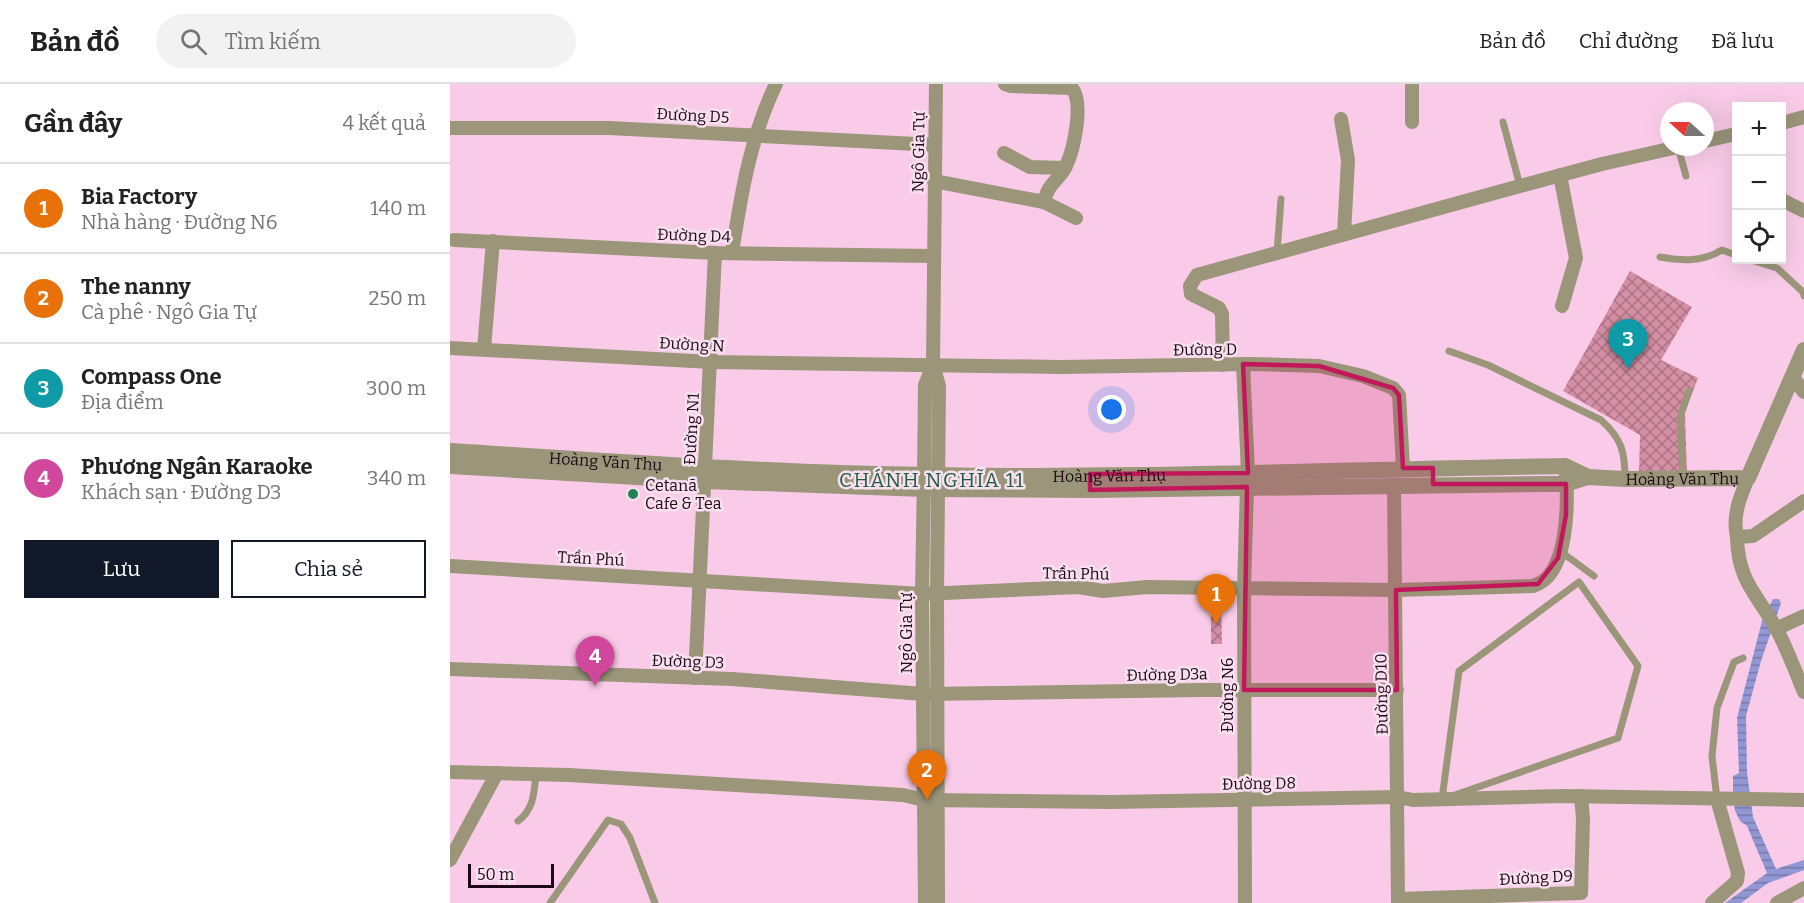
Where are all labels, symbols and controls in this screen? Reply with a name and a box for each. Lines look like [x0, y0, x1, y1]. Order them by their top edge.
search box [156, 14, 576, 68]
text: Bản đồ [30, 25, 120, 58]
icon: search [177, 25, 210, 58]
text: Tìm kiếm [225, 28, 321, 55]
text: Bản đồ [1479, 28, 1546, 54]
text: Chỉ đường [1579, 28, 1678, 54]
text: Đã lưu [1711, 28, 1774, 54]
north arrow [1660, 102, 1714, 156]
map controls [1732, 102, 1786, 264]
button: + [1732, 102, 1786, 156]
street label: Đường D5 [656, 104, 730, 127]
text: Gần đây [24, 108, 122, 139]
text: 4 kết quả [343, 111, 426, 135]
street label: Ngô Gia Tự [908, 111, 929, 193]
button: − [1732, 156, 1786, 210]
text: Bia Factory [81, 183, 197, 210]
text: 1 [39, 196, 48, 220]
text: 140 m [370, 196, 426, 220]
text: Nhà hàng · Đường N6 [81, 210, 277, 234]
button: locate [1732, 210, 1786, 264]
street label: Đường D4 [657, 225, 732, 246]
text: The nanny [81, 273, 191, 300]
text: 2 [38, 286, 49, 310]
text: 250 m [369, 286, 426, 310]
text: Cà phê · Ngô Gia Tự [81, 300, 257, 324]
pin: 3 [1608, 320, 1648, 369]
street label: Đường N [659, 333, 726, 356]
street label: Đường D [1173, 339, 1237, 360]
text: Compass One [81, 363, 222, 390]
text: 3 [38, 376, 49, 400]
text: 300 m [366, 376, 426, 400]
text: Địa điểm [81, 390, 164, 414]
street label: Đường N1 [680, 392, 703, 466]
your location [1097, 395, 1126, 424]
street label: Hoàng Văn Thụ [548, 448, 663, 475]
text: Phương Ngân Karaoke [81, 453, 312, 480]
text: 4 [37, 466, 50, 490]
text: 340 m [367, 466, 426, 490]
street label: Hoàng Văn Thụ [1052, 466, 1166, 486]
district label: CHÁNH NGHĨA 11 [839, 468, 1025, 492]
street label: Hoàng Văn Thụ [1625, 469, 1739, 489]
place label: Cetanā Cafe & Tea [645, 476, 722, 513]
text: Khách sạn · Đường D3 [81, 480, 281, 504]
marker: Cetanā Cafe & Tea [626, 487, 640, 501]
button: Lưu [24, 540, 219, 598]
button: Chia sẻ [231, 540, 426, 598]
street label: Trần Phú [557, 546, 625, 570]
street label: Trần Phú [1042, 562, 1110, 584]
pin: 1 [1196, 574, 1236, 624]
street label: Ngô Gia Tự [897, 592, 916, 674]
pin: 4 [576, 636, 614, 686]
street label: Đường D3 [651, 651, 725, 672]
street label: Đường D10 [1371, 653, 1392, 735]
street label: Đường N6 [1218, 657, 1237, 733]
street label: Đường D3a [1126, 664, 1208, 685]
pin: 2 [908, 750, 946, 800]
street label: Đường D8 [1222, 773, 1296, 794]
scale bar [468, 861, 554, 888]
text: 50 m [477, 865, 514, 884]
street label: Đường D9 [1499, 866, 1573, 889]

